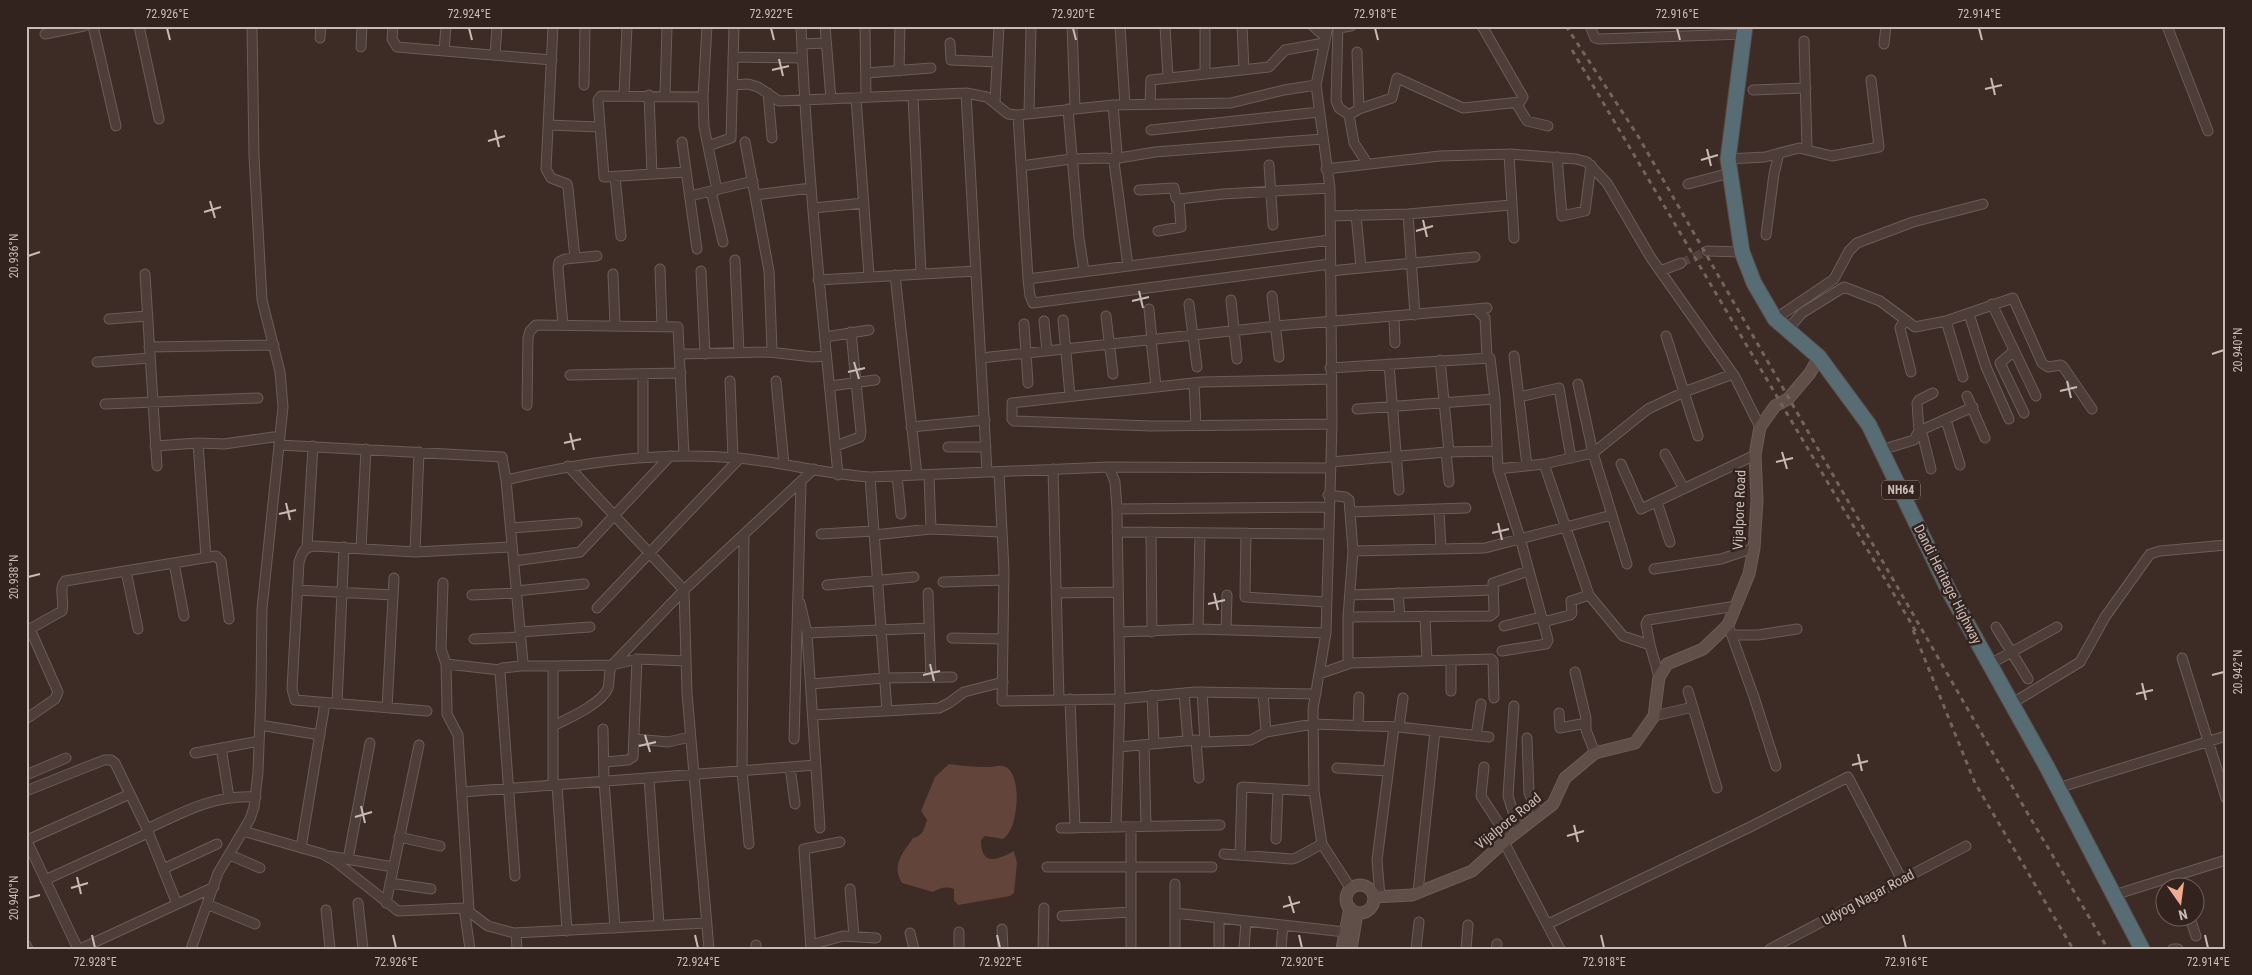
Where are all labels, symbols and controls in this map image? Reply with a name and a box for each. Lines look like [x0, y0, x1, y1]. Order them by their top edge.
text: 72.926°E [145, 7, 189, 21]
text: 72.924°E [447, 7, 491, 21]
text: 72.922°E [749, 7, 793, 21]
text: 72.920°E [1051, 7, 1095, 21]
text: 72.918°E [1353, 7, 1397, 21]
text: 72.916°E [1655, 7, 1699, 21]
text: 72.914°E [1957, 7, 2001, 21]
text: 20.936°N [7, 234, 21, 278]
text: 20.940°N [2231, 328, 2245, 372]
street label: Vijalpore Road [1730, 470, 1748, 550]
road number: NH64 [1882, 480, 1920, 500]
street label: Dandi Heritage Highway [1911, 521, 1985, 647]
text: 20.938°N [7, 555, 21, 599]
text: 20.942°N [2231, 650, 2245, 694]
street label: Vijalpore Road [1472, 790, 1544, 852]
street label: Udyog Nagar Road [1819, 866, 1917, 928]
text: 20.940°N [7, 876, 21, 920]
north arrow [2154, 878, 2204, 928]
text: N [2177, 906, 2189, 923]
text: 72.928°E [73, 955, 117, 969]
text: 72.926°E [374, 955, 418, 969]
text: 72.924°E [676, 955, 720, 969]
text: 72.922°E [978, 955, 1022, 969]
text: 72.920°E [1280, 955, 1324, 969]
text: 72.918°E [1582, 955, 1626, 969]
text: 72.916°E [1884, 955, 1928, 969]
text: 72.914°E [2186, 955, 2230, 969]

